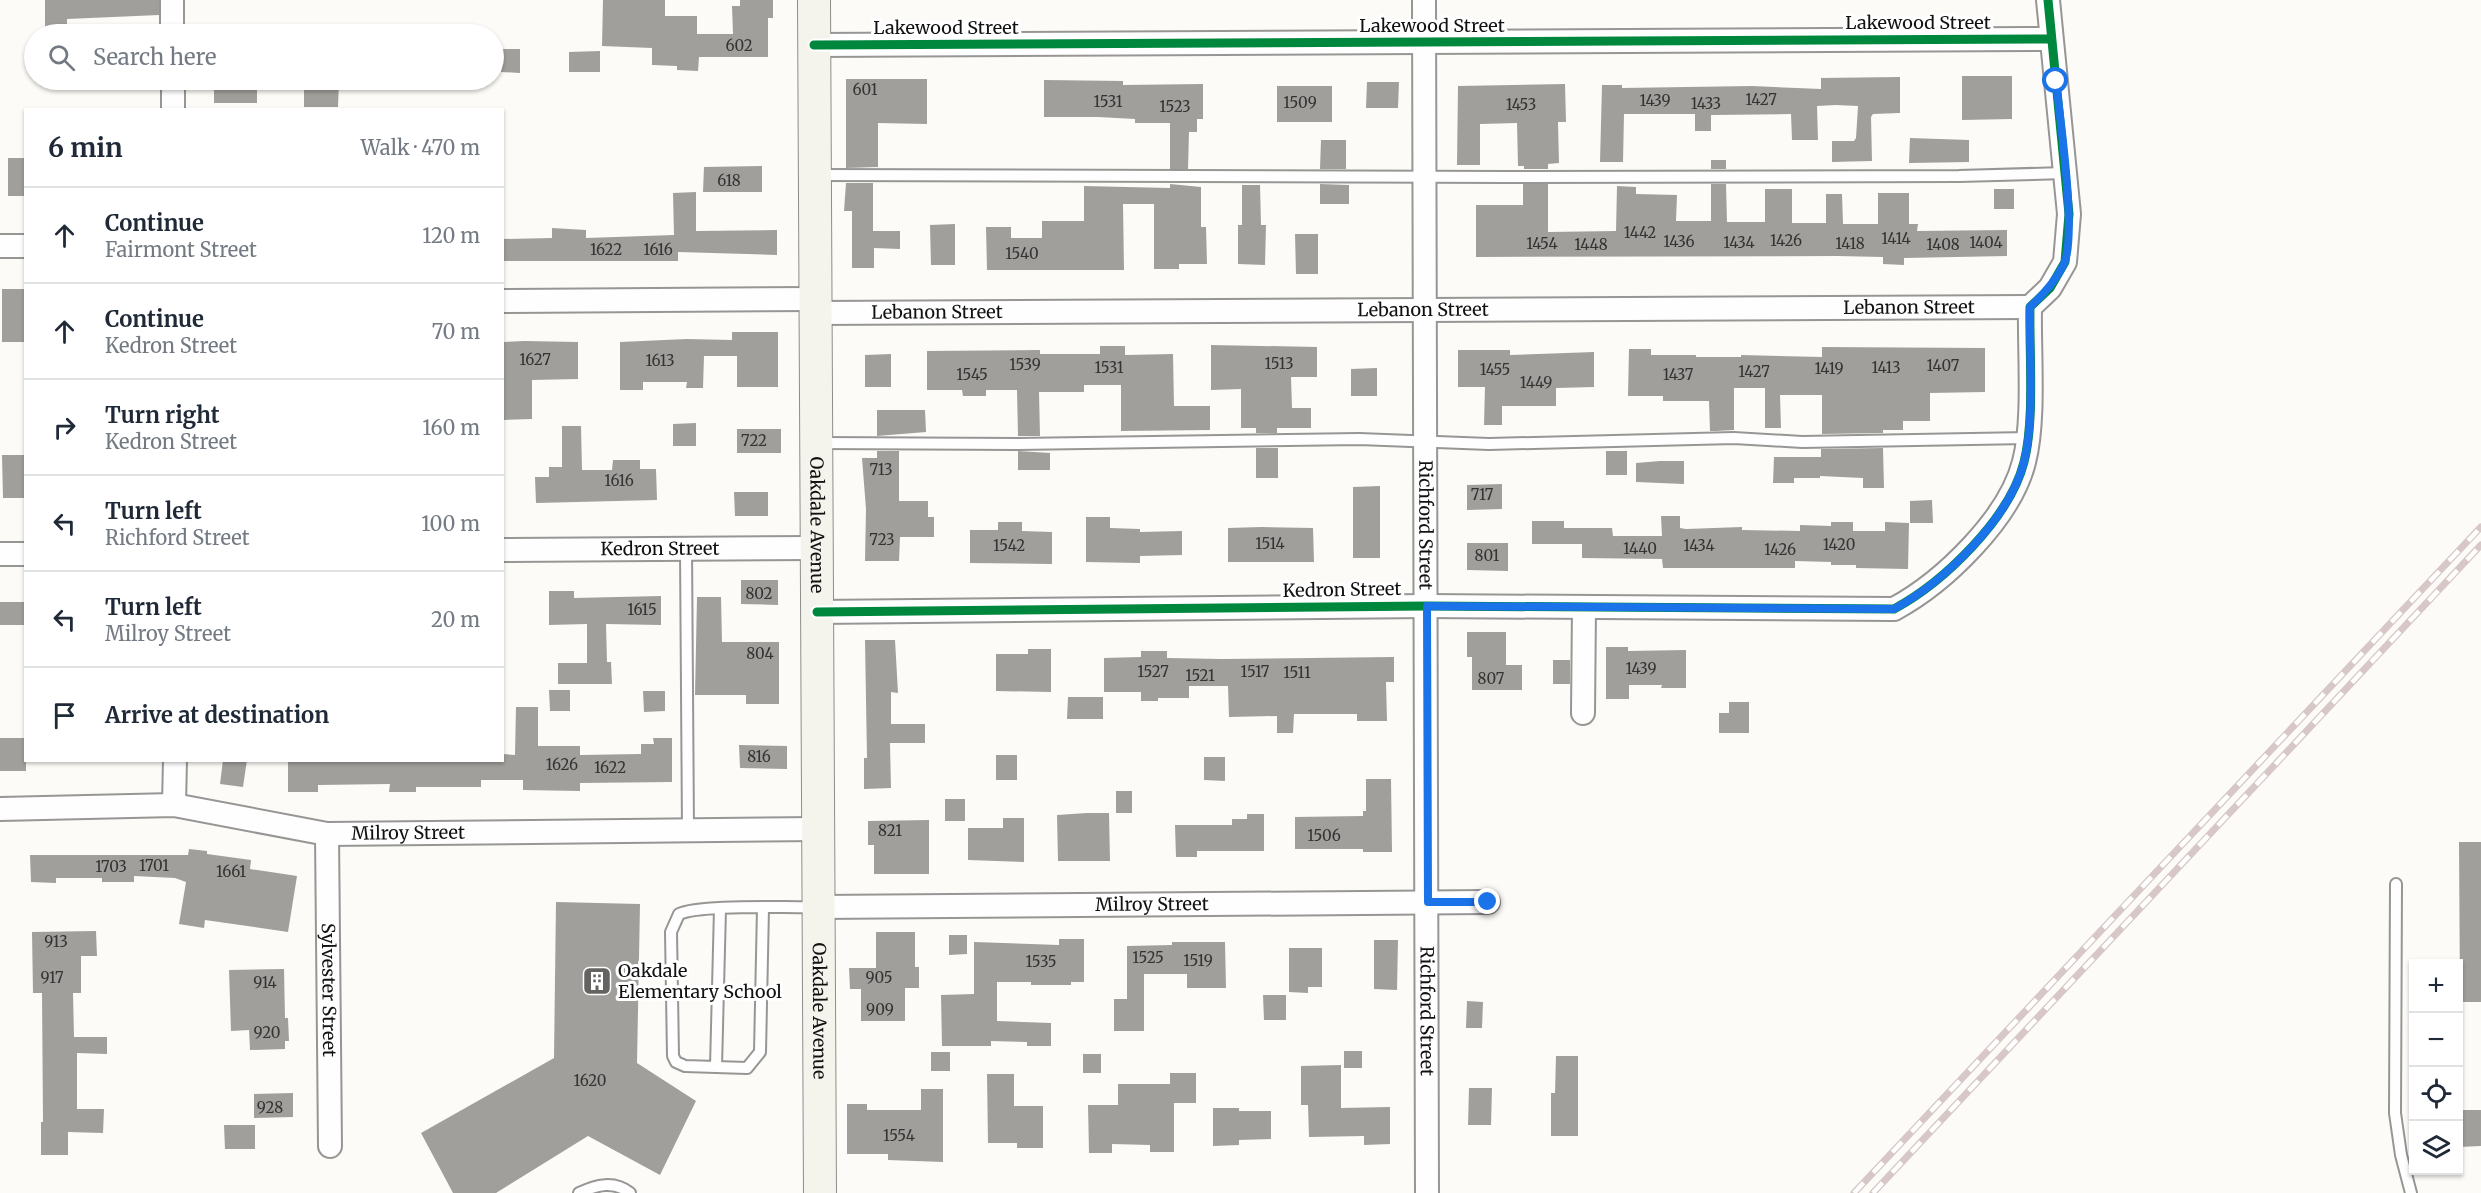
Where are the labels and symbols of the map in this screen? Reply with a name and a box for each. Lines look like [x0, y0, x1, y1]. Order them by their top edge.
street label: Lakewood Street [1845, 11, 1991, 34]
street label: Lakewood Street [1359, 14, 1505, 37]
street label: Lakewood Street [873, 16, 1019, 39]
house number: 602 [725, 36, 753, 55]
route start [2042, 67, 2068, 93]
house number: 601 [853, 80, 878, 99]
house number: 1427 [1745, 90, 1777, 109]
house number: 1439 [1639, 91, 1671, 110]
house number: 1531 [1093, 92, 1123, 111]
house number: 1509 [1283, 93, 1317, 112]
house number: 1433 [1691, 94, 1721, 113]
house number: 1453 [1506, 95, 1536, 114]
house number: 1523 [1159, 97, 1191, 116]
house number: 618 [717, 171, 741, 190]
house number: 1442 [1624, 223, 1656, 242]
house number: 1414 [1881, 229, 1911, 248]
house number: 1426 [1770, 231, 1802, 250]
house number: 1436 [1663, 232, 1695, 251]
house number: 1434 [1723, 233, 1755, 252]
house number: 1404 [1969, 233, 2003, 252]
house number: 1454 [1526, 234, 1558, 253]
house number: 1418 [1835, 234, 1865, 253]
house number: 1448 [1574, 235, 1608, 254]
house number: 1408 [1926, 235, 1960, 254]
house number: 1622 [590, 240, 622, 259]
house number: 1616 [643, 240, 673, 259]
house number: 1540 [1005, 244, 1039, 263]
street label: Lebanon Street [1843, 295, 1975, 319]
street label: Lebanon Street [1357, 298, 1489, 321]
street label: Lebanon Street [871, 300, 1003, 324]
house number: 1627 [519, 350, 551, 369]
house number: 1613 [645, 351, 675, 370]
house number: 1513 [1264, 354, 1294, 373]
house number: 1539 [1009, 355, 1041, 374]
house number: 1407 [1927, 356, 1960, 375]
house number: 1531 [1094, 358, 1124, 377]
house number: 1413 [1871, 358, 1901, 377]
house number: 1419 [1814, 359, 1844, 378]
house number: 1455 [1480, 360, 1510, 379]
house number: 1427 [1738, 362, 1770, 381]
house number: 1545 [956, 365, 988, 384]
house number: 1437 [1663, 365, 1694, 384]
house number: 1449 [1520, 373, 1552, 392]
house number: 722 [741, 431, 767, 450]
street label: Oakdale Avenue [805, 456, 829, 594]
house number: 713 [869, 460, 893, 479]
street label: Richford Street [1414, 460, 1437, 590]
house number: 1616 [604, 471, 634, 490]
house number: 717 [1471, 485, 1494, 504]
house number: 723 [869, 530, 895, 549]
house number: 1514 [1255, 534, 1285, 553]
house number: 1420 [1823, 535, 1855, 554]
house number: 1542 [993, 536, 1025, 555]
house number: 1434 [1683, 536, 1715, 555]
street label: Kedron Street [600, 537, 720, 560]
house number: 1440 [1623, 539, 1657, 558]
house number: 1426 [1764, 540, 1796, 559]
house number: 801 [1475, 546, 1500, 565]
street label: Kedron Street [1282, 577, 1402, 602]
house number: 802 [745, 584, 773, 603]
house number: 1615 [627, 600, 657, 619]
house number: 804 [746, 644, 774, 663]
house number: 1439 [1625, 659, 1657, 678]
house number: 1527 [1137, 662, 1169, 681]
house number: 1517 [1241, 662, 1270, 681]
house number: 1511 [1283, 663, 1311, 682]
house number: 1521 [1185, 666, 1215, 685]
house number: 807 [1478, 669, 1505, 688]
house number: 816 [747, 747, 771, 766]
house number: 1626 [546, 755, 578, 774]
house number: 1622 [594, 758, 626, 777]
street label: Milroy Street [351, 821, 465, 845]
house number: 821 [878, 821, 902, 840]
house number: 1506 [1307, 826, 1341, 845]
house number: 1701 [139, 856, 169, 875]
house number: 1703 [95, 857, 127, 876]
house number: 1661 [216, 862, 246, 881]
route end [1474, 888, 1500, 914]
street label: Milroy Street [1095, 892, 1209, 916]
street label: Sylvester Street [317, 923, 341, 1057]
house number: 913 [44, 932, 68, 951]
street label: Oakdale Avenue [808, 942, 831, 1080]
street label: Richford Street [1415, 946, 1439, 1076]
house number: 1525 [1132, 948, 1164, 967]
house number: 1519 [1183, 951, 1213, 970]
house number: 1535 [1026, 952, 1056, 971]
place label: Oakdale Elementary School [618, 959, 782, 1003]
building icon: Oakdale Elementary School [581, 965, 613, 997]
house number: 917 [41, 968, 64, 987]
house number: 905 [865, 968, 893, 987]
house number: 914 [253, 973, 277, 992]
house number: 909 [866, 1000, 894, 1019]
house number: 920 [254, 1023, 280, 1042]
house number: 1620 [574, 1071, 606, 1090]
house number: 928 [257, 1098, 283, 1117]
house number: 1554 [883, 1126, 915, 1145]

